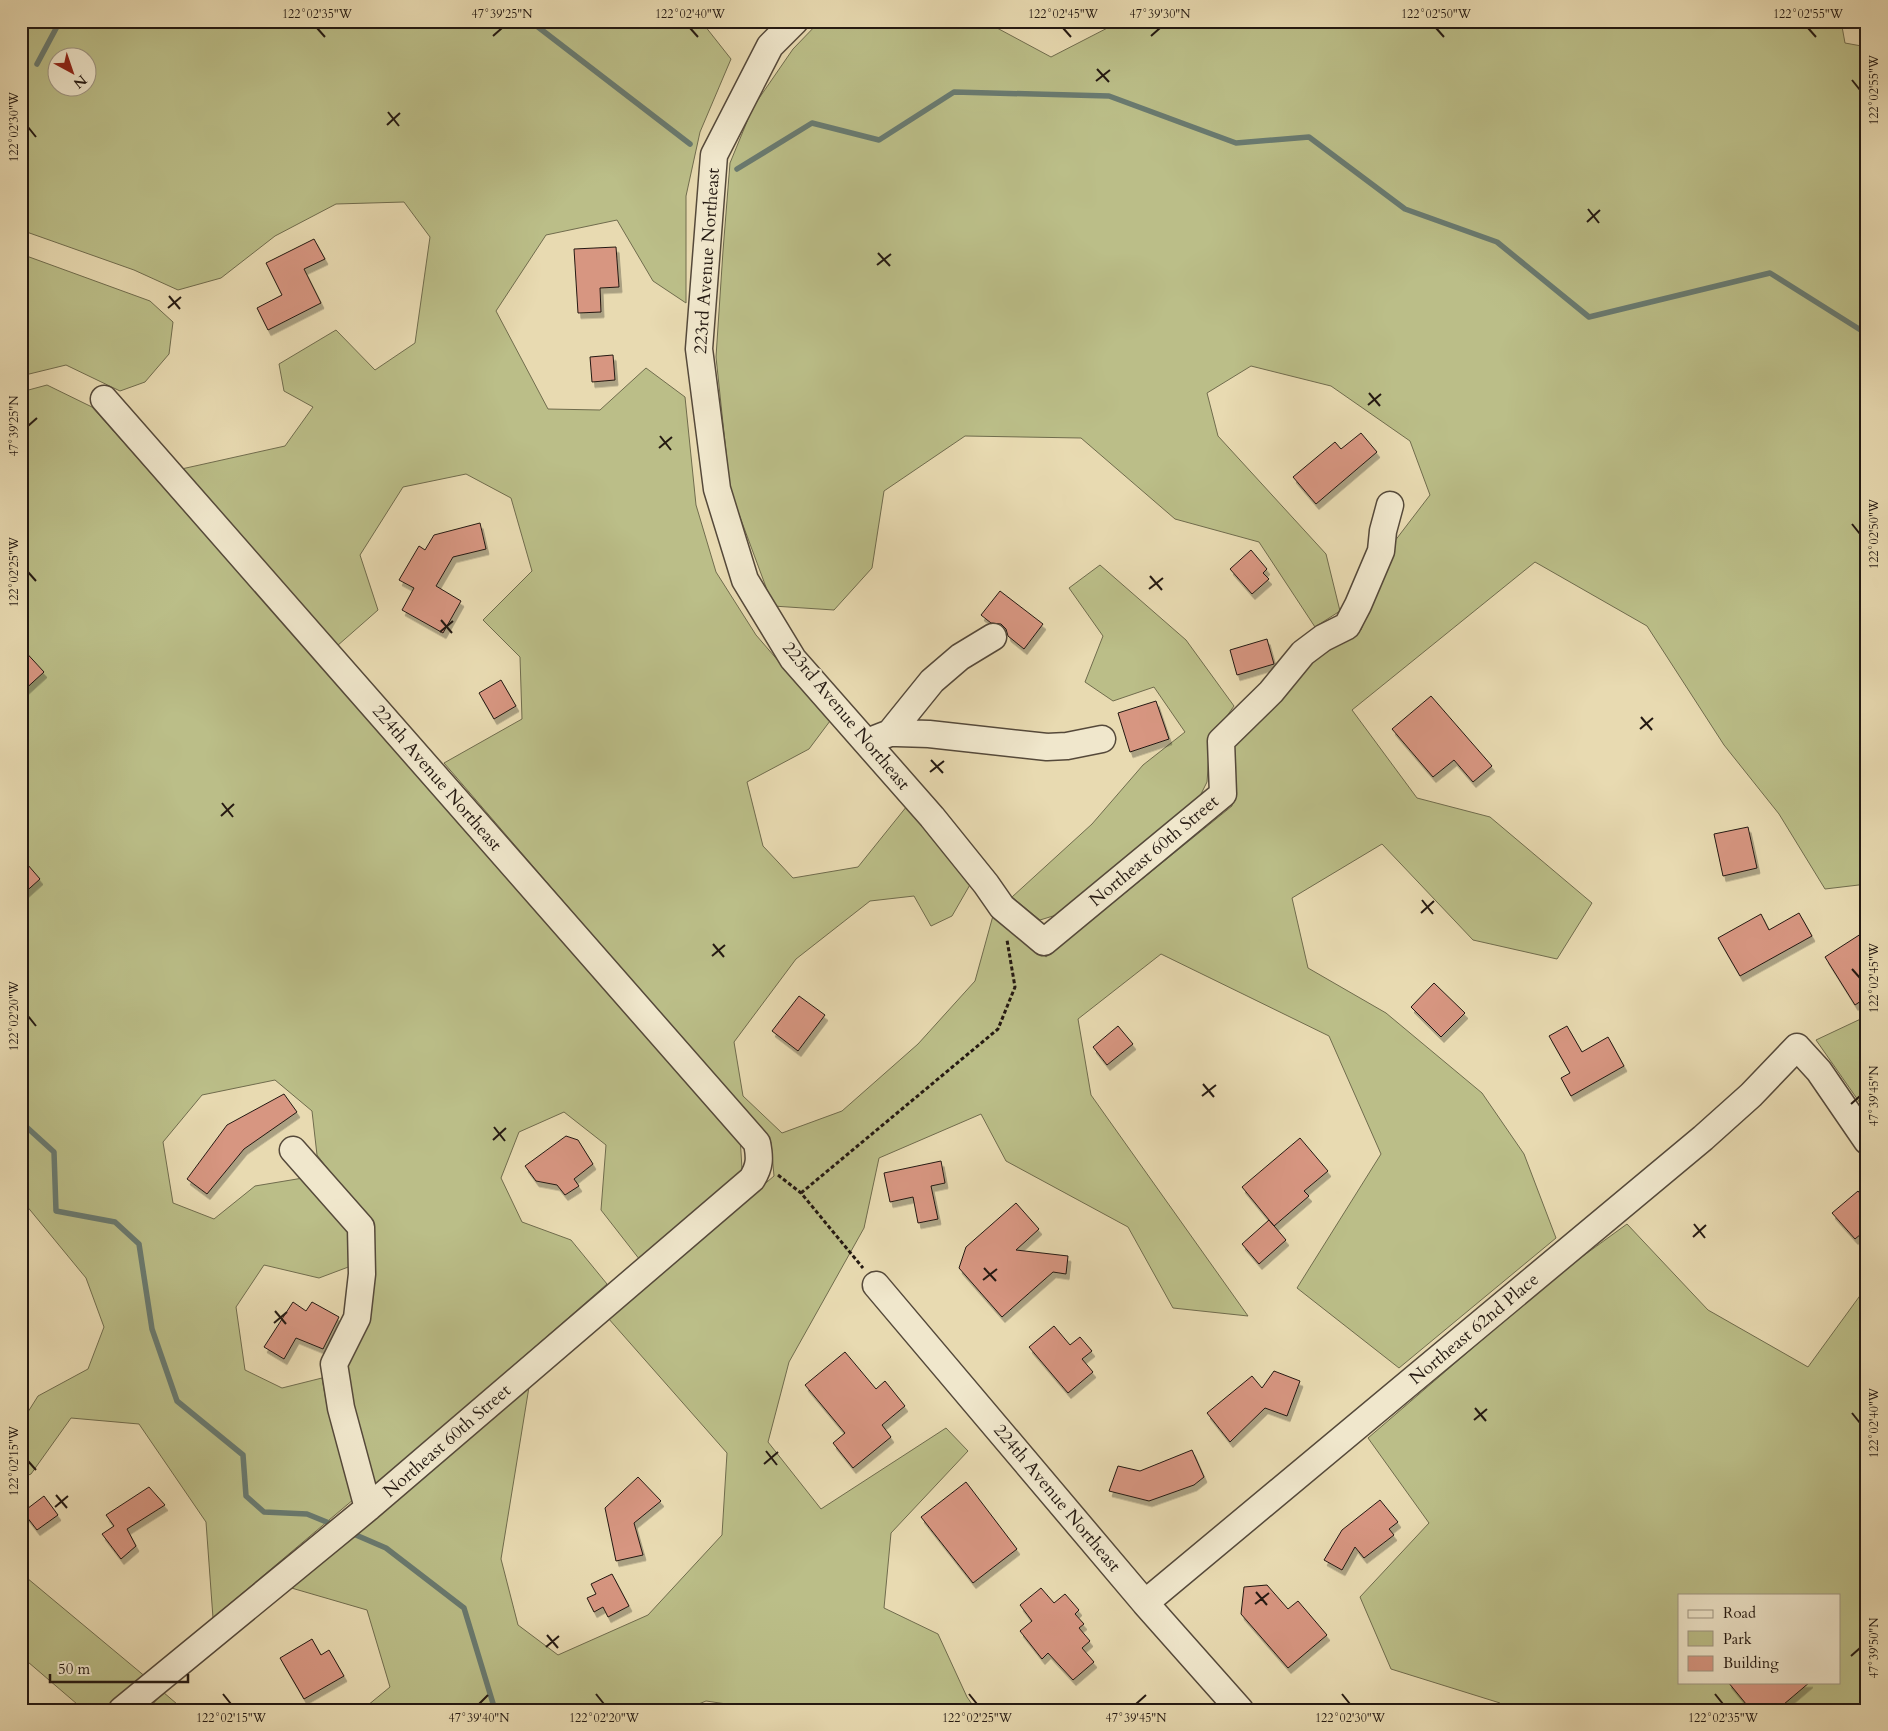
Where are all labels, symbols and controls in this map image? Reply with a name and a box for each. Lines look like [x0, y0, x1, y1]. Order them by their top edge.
text: 122°02'35"W [282, 6, 353, 22]
text: 47°39'25"N [472, 6, 533, 22]
text: 122°02'40"W [655, 6, 726, 22]
text: 122°02'45"W [1028, 6, 1099, 22]
text: 47°39'30"N [1130, 6, 1191, 22]
text: 122°02'50"W [1401, 6, 1472, 22]
text: 122°02'55"W [1773, 6, 1844, 22]
north arrow [48, 48, 98, 98]
text: 122°02'55"W [1866, 54, 1882, 125]
text: N [69, 70, 91, 93]
text: 122°02'30"W [6, 91, 22, 162]
street label: 223rd Avenue Northeast [688, 167, 726, 355]
text: 47°39'25"N [6, 395, 22, 456]
text: 122°02'50"W [1866, 498, 1882, 569]
text: 122°02'25"W [6, 536, 22, 607]
street label: 223rd Avenue Northeast [776, 636, 916, 796]
street label: 224th Avenue Northeast [367, 700, 508, 857]
street label: Northeast 60th Street [1084, 789, 1224, 913]
text: 122°02'45"W [1866, 942, 1882, 1013]
text: 122°02'20"W [6, 980, 22, 1051]
text: 47°39'45"N [1866, 1065, 1882, 1126]
street label: Northeast 62nd Place [1404, 1267, 1544, 1391]
street label: Northeast 60th Street [378, 1378, 517, 1504]
text: 122°02'40"W [1866, 1387, 1882, 1458]
street label: 224th Avenue Northeast [988, 1419, 1127, 1578]
text: 122°02'15"W [6, 1425, 22, 1496]
legend [1678, 1594, 1840, 1684]
text: Road [1723, 1603, 1756, 1623]
text: 47°39'50"N [1866, 1617, 1882, 1678]
text: Park [1723, 1629, 1752, 1649]
scale bar [50, 1651, 188, 1683]
text: Building [1723, 1653, 1779, 1673]
text: 50 m [58, 1659, 90, 1679]
text: 122°02'15"W [196, 1710, 267, 1726]
text: 47°39'40"N [449, 1710, 510, 1726]
text: 122°02'20"W [569, 1710, 640, 1726]
text: 122°02'25"W [942, 1710, 1013, 1726]
text: 47°39'45"N [1106, 1710, 1167, 1726]
text: 122°02'30"W [1315, 1710, 1386, 1726]
text: 122°02'35"W [1688, 1710, 1759, 1726]

